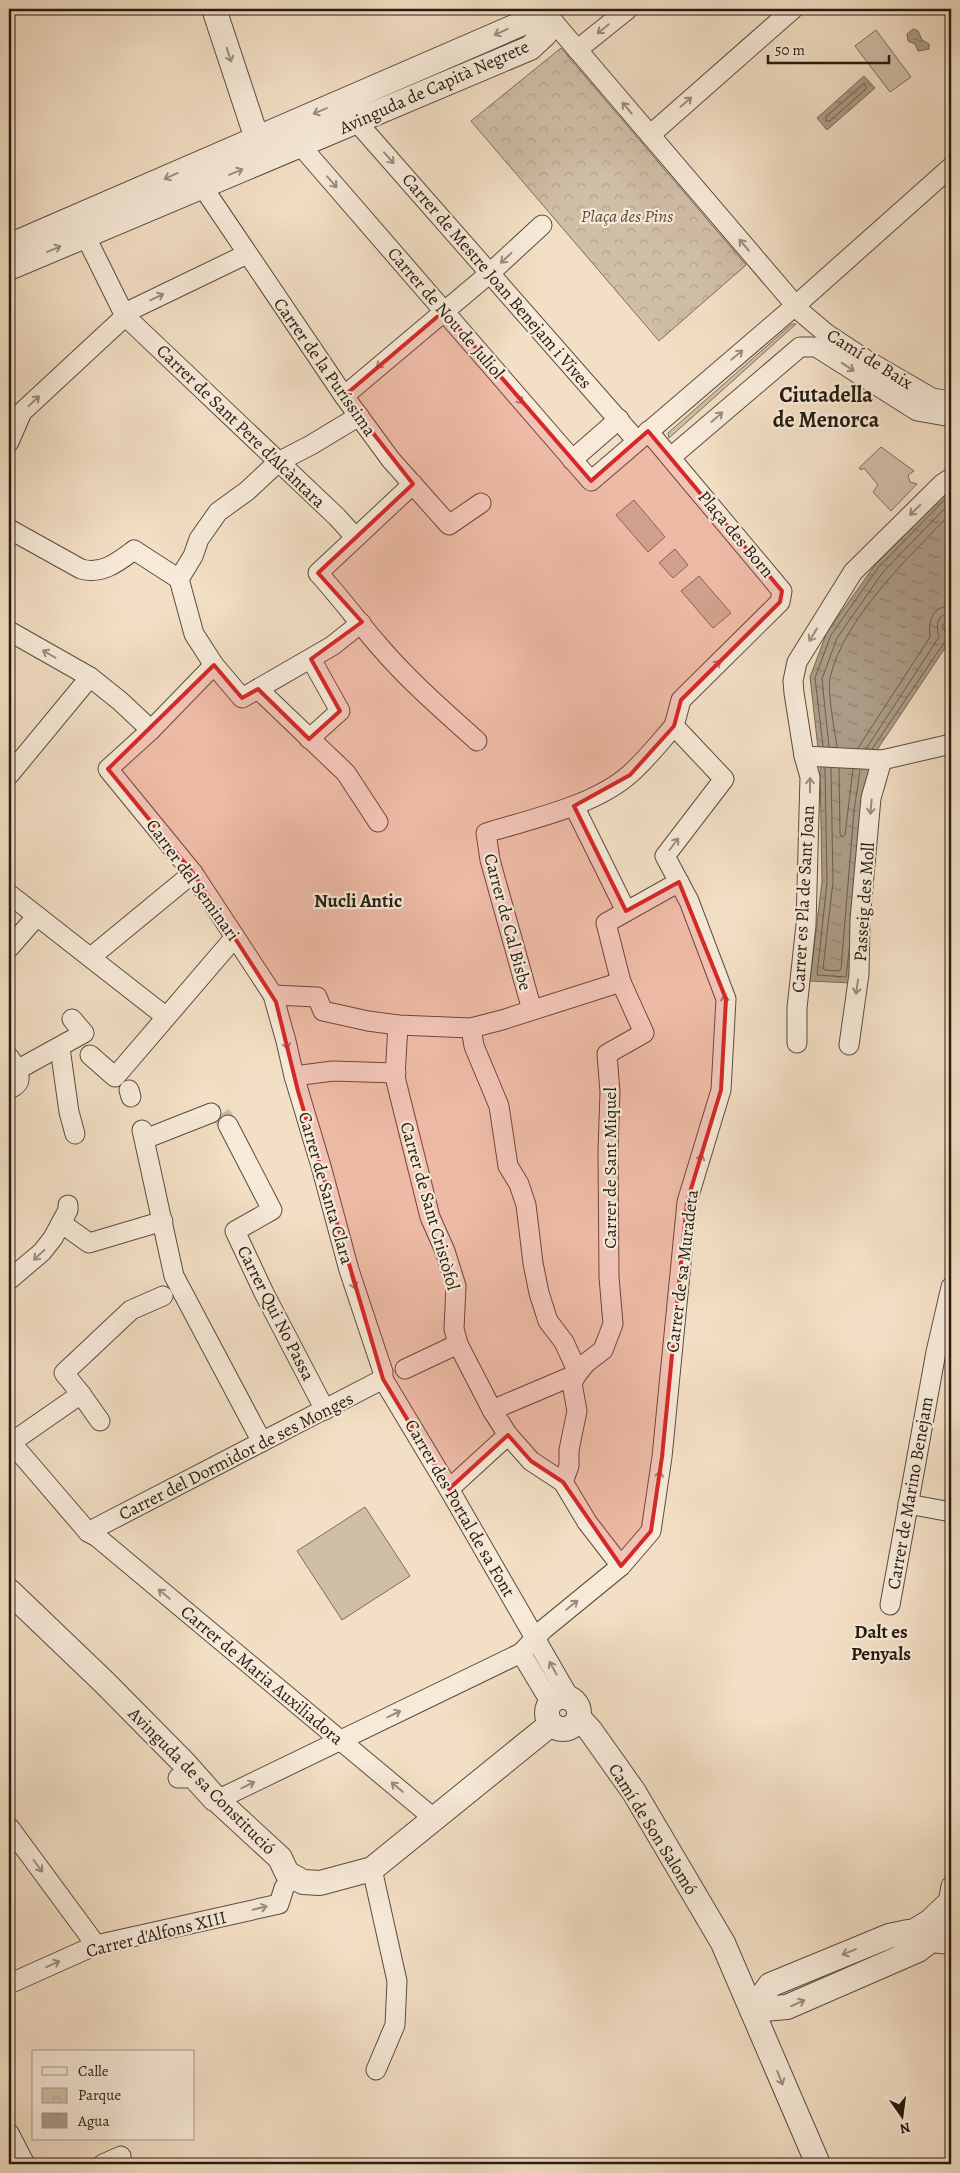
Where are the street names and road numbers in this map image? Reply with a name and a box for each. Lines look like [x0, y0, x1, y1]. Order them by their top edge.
street label: Avinguda de Capità Negrete [334, 34, 533, 140]
street label: Carrer de Mestre Joan Benejam i Vives [397, 168, 597, 394]
street label: Carrer de Nou de Juliol [382, 242, 510, 384]
street label: Carrer de la Puríssima [268, 293, 382, 442]
street label: Camí de Baix [822, 323, 918, 395]
street label: Carrer de Sant Pere d'Alcàntara [151, 339, 331, 514]
street label: Plaça des Born [692, 485, 780, 583]
street label: Carrer es Pla de Sant Joan [786, 805, 820, 993]
street label: Carrer del Seminari [141, 814, 245, 946]
street label: Passeig des Moll [848, 841, 880, 962]
street label: Carrer de Cal Bisbe [478, 851, 538, 993]
street label: Carrer de Sant Miquel [598, 1087, 622, 1249]
street label: Carrer de Santa Clara [293, 1109, 359, 1268]
street label: Carrer de Sant Cristòfol [394, 1119, 466, 1294]
street label: Carrer de sa Muradeta [660, 1188, 704, 1354]
street label: Carrer Qui No Passa [232, 1241, 321, 1385]
street label: Carrer del Dormidor de ses Monges [114, 1386, 358, 1526]
street label: Carrer de Marino Benejam [881, 1395, 939, 1591]
street label: Carrer des Portal de sa Font [399, 1415, 521, 1601]
street label: Carrer de Maria Auxiliadora [176, 1600, 349, 1751]
street label: Avinguda de sa Constitució [122, 1701, 281, 1860]
street label: Camí de Son Salomó [603, 1759, 703, 1899]
street label: Carrer d'Alfons XIII [83, 1905, 229, 1963]

